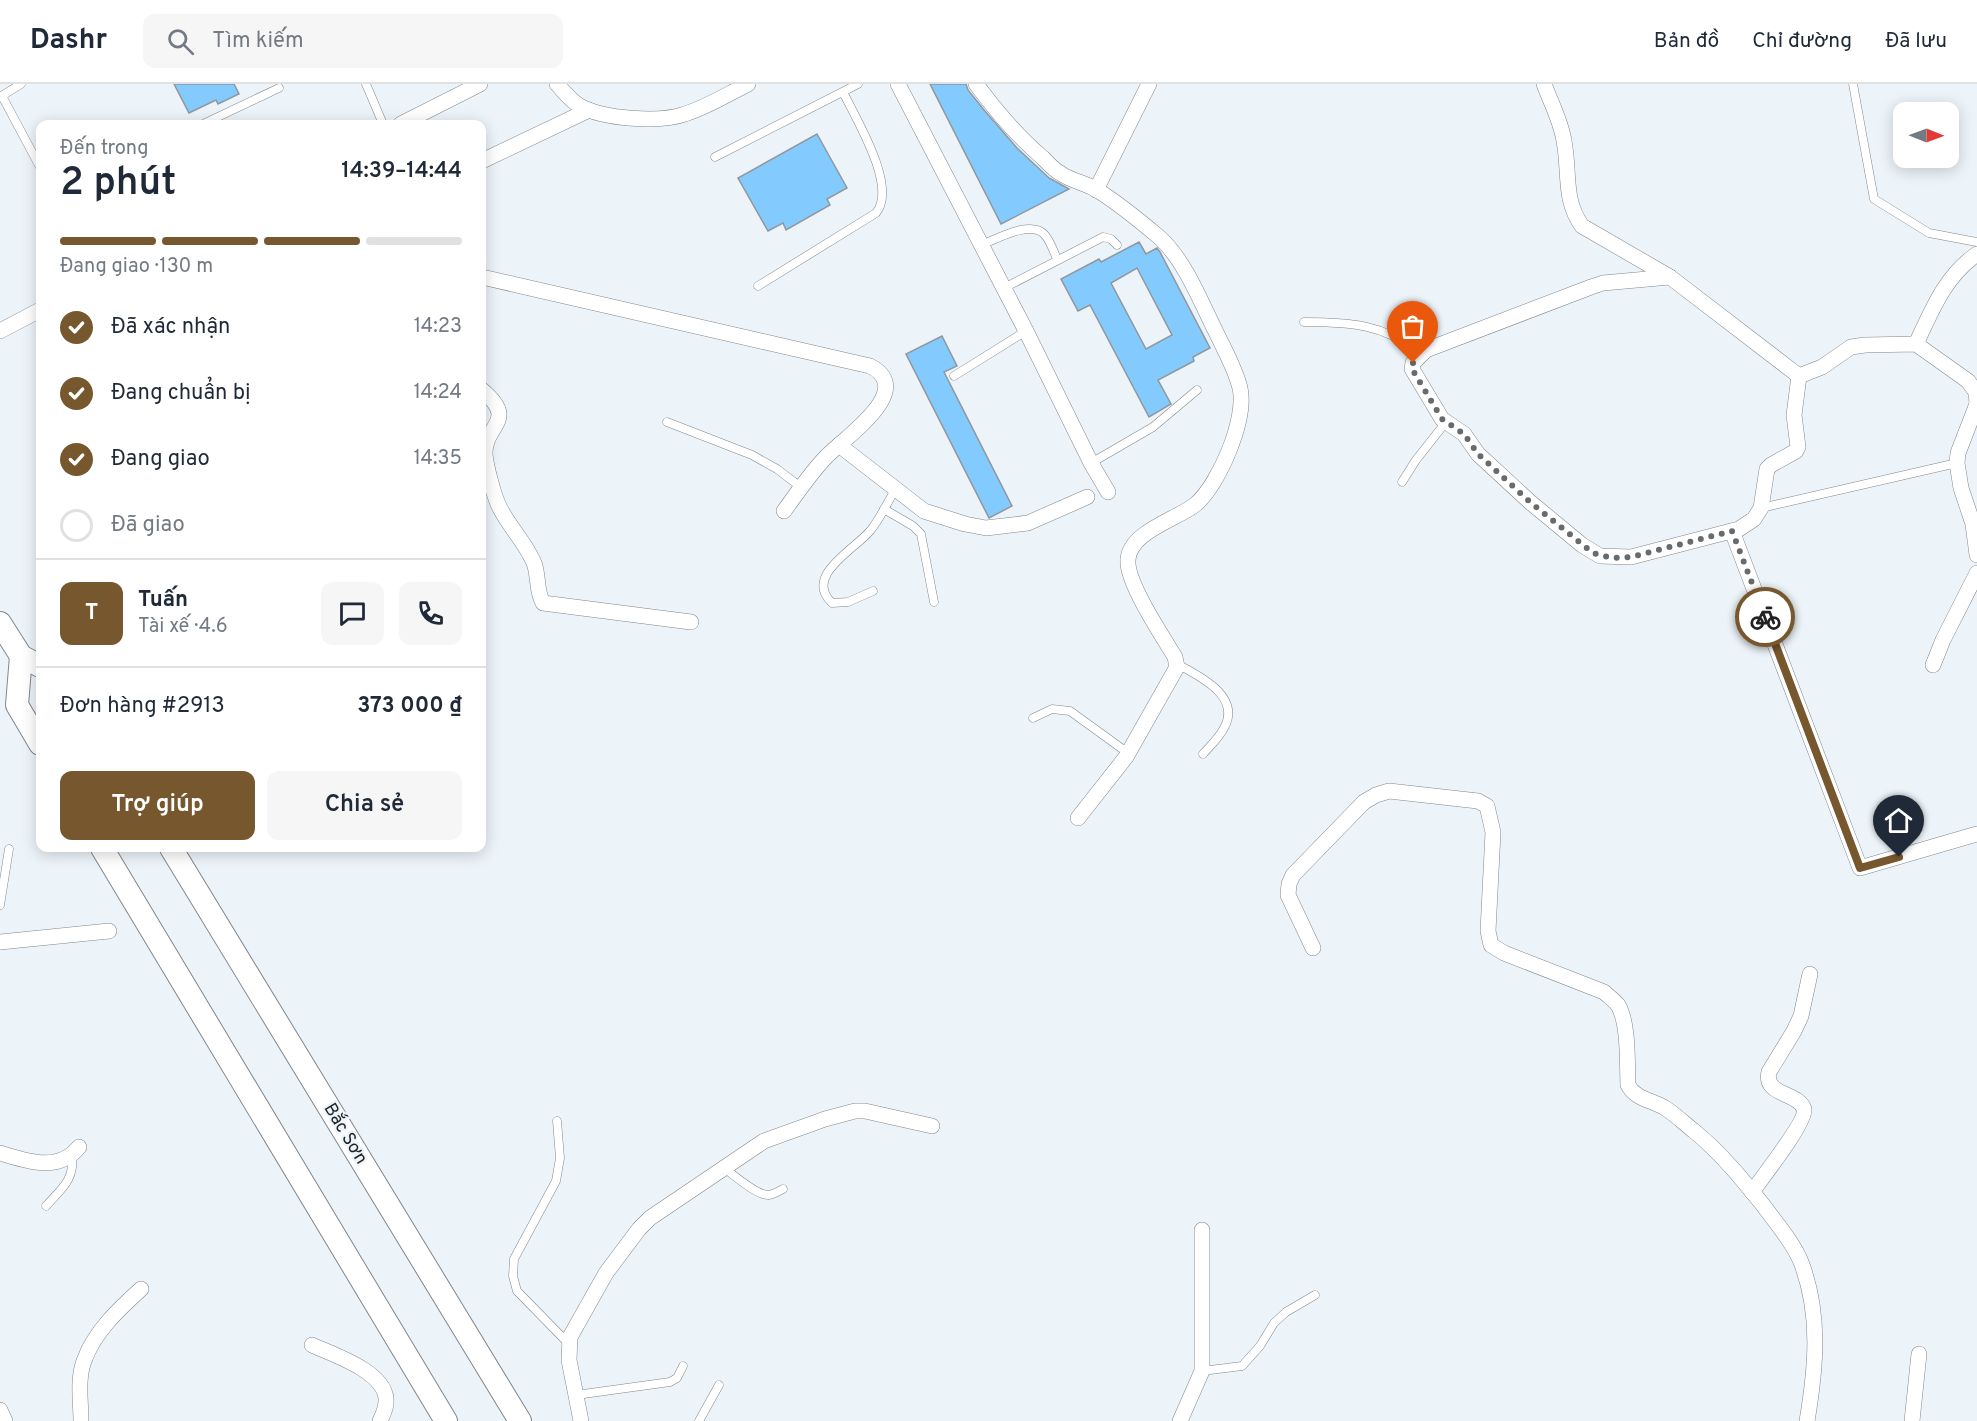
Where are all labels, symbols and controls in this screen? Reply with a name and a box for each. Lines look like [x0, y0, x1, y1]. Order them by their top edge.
search box [143, 14, 563, 68]
text: Dashr [30, 23, 107, 59]
icon: search [164, 25, 197, 58]
text: Tìm kiếm [212, 28, 304, 55]
text: Bản đồ [1654, 28, 1719, 55]
text: Chỉ đường [1752, 28, 1852, 55]
text: Đã lưu [1885, 28, 1947, 55]
north arrow [1893, 102, 1959, 168]
map controls [1893, 102, 1959, 168]
text: Đến trong [60, 136, 149, 162]
text: 14:39–14:44 [341, 158, 462, 185]
text: 2 phút [60, 160, 176, 209]
text: Đang giao · 130 m [60, 254, 213, 280]
pin [1387, 301, 1438, 363]
icon: bag [1396, 310, 1429, 343]
icon: check [60, 311, 93, 344]
text: Đã xác nhận [111, 314, 230, 341]
text: 14:23 [414, 314, 462, 340]
icon: check [60, 377, 93, 410]
text: Đang chuẩn bị [111, 380, 251, 407]
text: 14:24 [414, 380, 462, 406]
icon: check [60, 443, 93, 476]
text: Đang giao [111, 446, 210, 473]
text: 14:35 [414, 446, 462, 472]
text: Đã giao [111, 512, 185, 539]
button: chat [321, 582, 384, 645]
button: phone [399, 582, 462, 645]
text: Tuấn [138, 587, 188, 614]
courier [1735, 587, 1795, 647]
text: T [85, 600, 98, 627]
icon: bike [1749, 601, 1782, 634]
text: Tài xế · 4.6 [138, 614, 228, 640]
text: Đơn hàng #2913 [60, 693, 225, 720]
text: 373 000 ₫ [357, 693, 462, 720]
button: Trợ giúp [60, 771, 255, 840]
button: Chia sẻ [267, 771, 462, 840]
pin [1873, 795, 1924, 857]
icon: home [1882, 804, 1915, 837]
street label: Bắc Sơn [318, 1098, 374, 1169]

